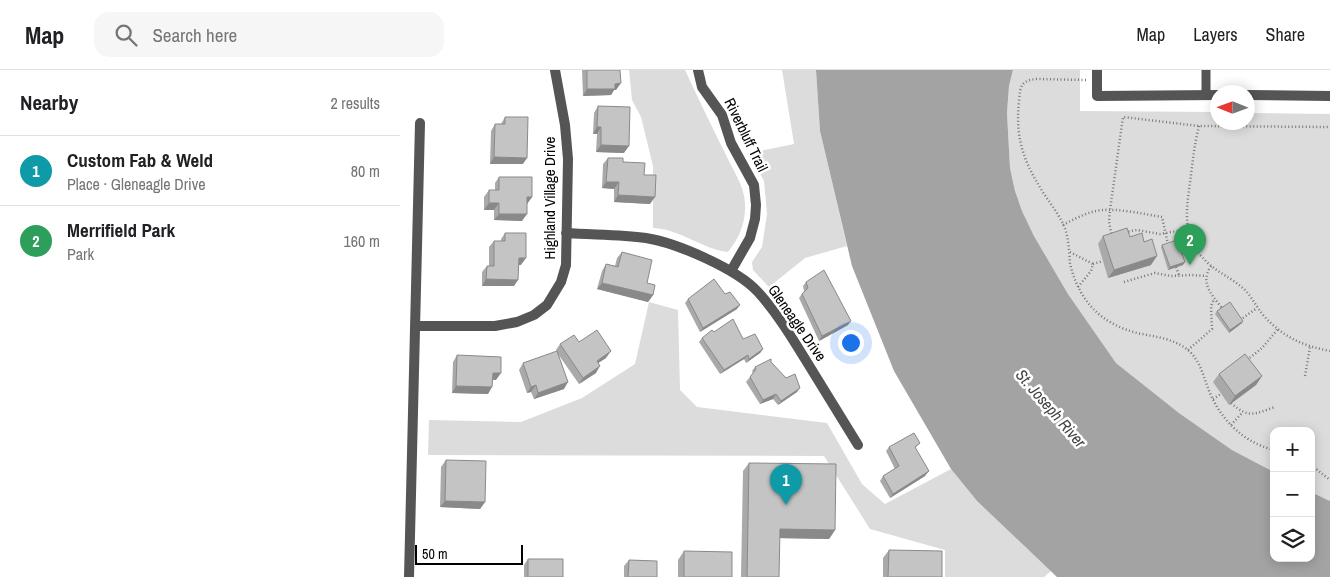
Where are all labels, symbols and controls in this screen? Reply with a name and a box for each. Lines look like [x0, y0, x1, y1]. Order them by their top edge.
search box [94, 12, 444, 57]
text: Map [25, 19, 64, 51]
icon: search [112, 21, 140, 49]
text: Search here [152, 22, 237, 48]
text: Map [1137, 22, 1165, 47]
text: Layers [1193, 22, 1238, 47]
text: Share [1266, 22, 1305, 47]
north arrow [1210, 85, 1255, 130]
text: Nearby [20, 88, 78, 117]
text: 2 results [330, 92, 380, 114]
street label: Riverbluff Trail [720, 94, 773, 175]
street label: Highland Village Drive [539, 136, 560, 259]
text: Custom Fab & Weld [67, 147, 213, 173]
text: 1 [32, 160, 40, 182]
text: 80 m [351, 160, 380, 182]
text: Place · Gleneagle Drive [67, 173, 206, 195]
text: Merrifield Park [67, 217, 175, 243]
pin: 2 [1174, 224, 1206, 265]
text: 2 [32, 230, 40, 252]
text: 160 m [344, 230, 380, 252]
text: Park [67, 243, 94, 265]
street label: Gleneagle Drive [763, 280, 832, 365]
your location [838, 330, 864, 356]
water label: St. Joseph River [1011, 364, 1092, 452]
map controls [1270, 427, 1315, 562]
button: + [1270, 427, 1315, 472]
pin: 1 [770, 464, 802, 505]
button: − [1270, 472, 1315, 517]
button: layers [1270, 517, 1315, 562]
scale bar [415, 542, 522, 565]
text: 50 m [422, 545, 448, 563]

